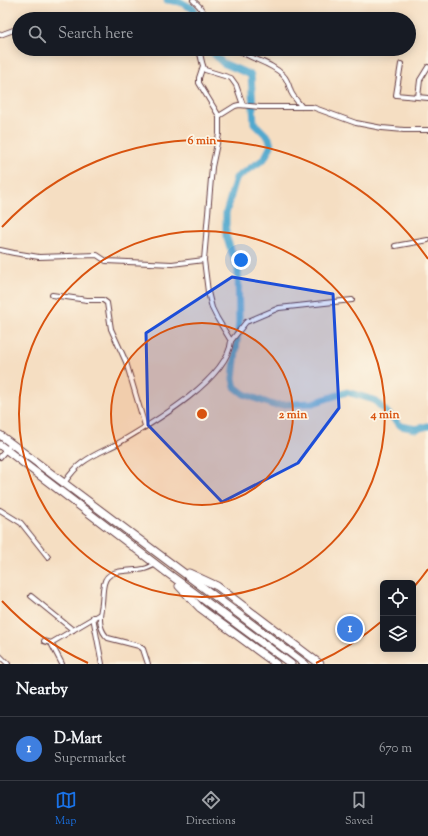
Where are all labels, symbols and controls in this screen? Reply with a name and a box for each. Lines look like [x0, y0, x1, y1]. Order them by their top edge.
search box [12, 12, 416, 56]
icon: search [26, 23, 48, 45]
text: Search here [58, 24, 133, 45]
text: 6 min [188, 132, 217, 150]
your location [231, 250, 251, 270]
text: 2 min [279, 406, 308, 424]
text: 4 min [369, 406, 400, 424]
centre of rings [195, 407, 209, 421]
map controls [380, 580, 416, 652]
button: locate [380, 580, 416, 616]
pin: 1 [337, 614, 363, 644]
button: layers [380, 616, 416, 652]
text: Nearby [16, 678, 68, 702]
text: D-Mart [54, 729, 102, 750]
text: 1 [27, 740, 31, 758]
text: 670 m [379, 740, 412, 758]
text: Supermarket [54, 750, 126, 768]
tab: Map [55, 789, 77, 829]
tab: Directions [186, 789, 236, 829]
tab: Saved [345, 789, 373, 829]

